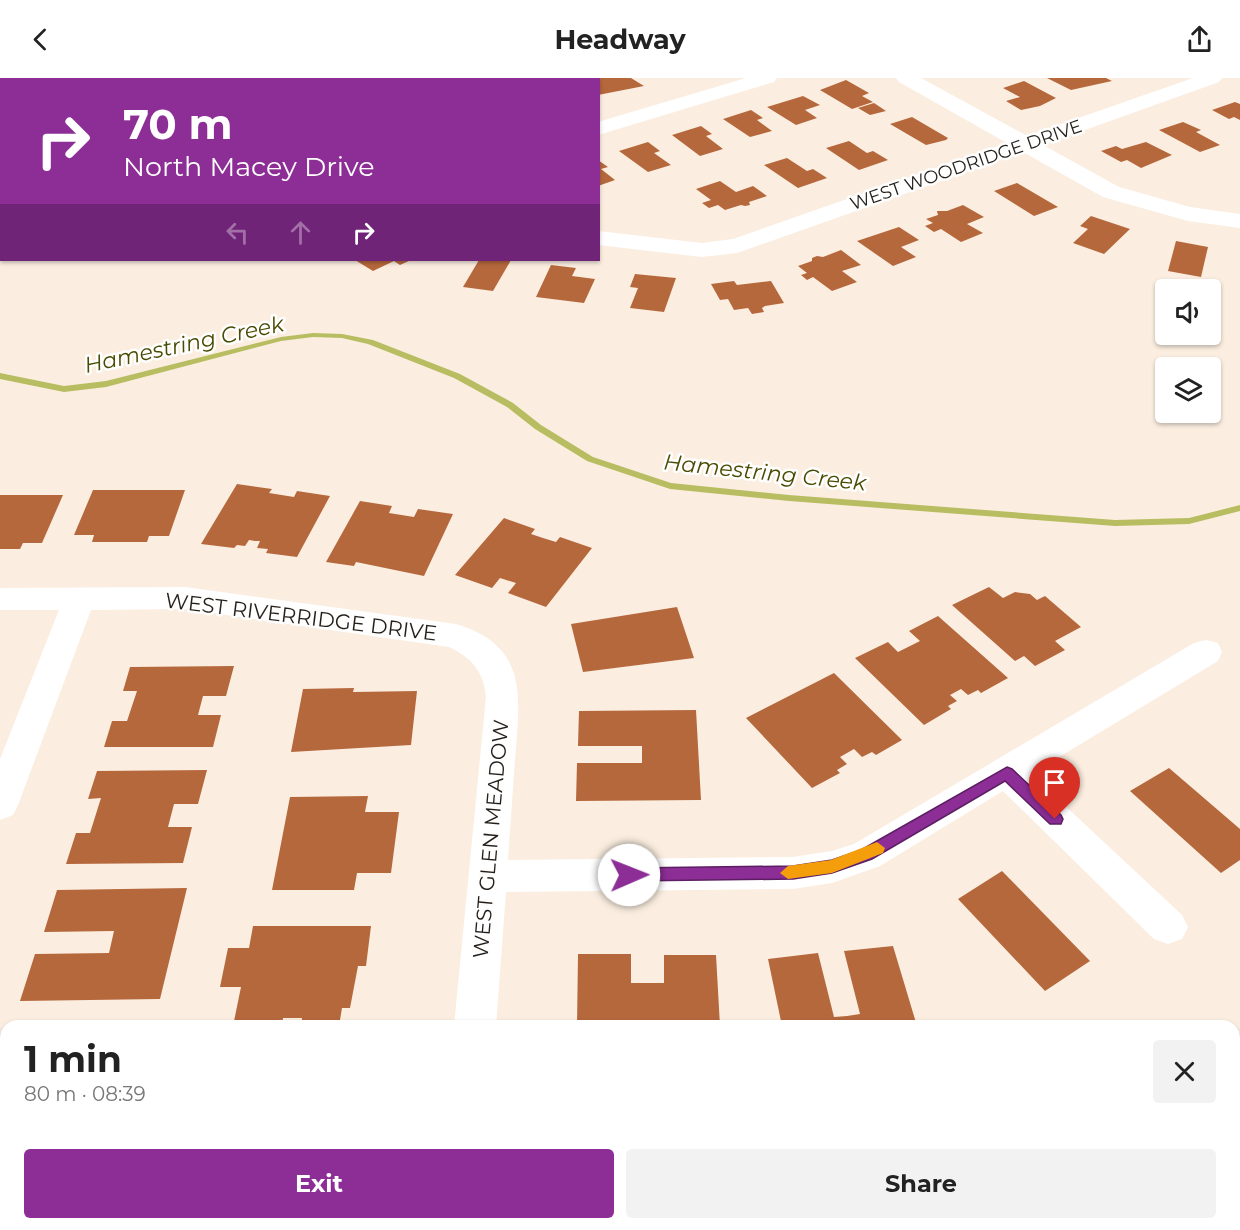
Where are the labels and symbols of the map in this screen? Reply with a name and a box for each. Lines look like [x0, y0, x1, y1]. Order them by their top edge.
street label: WEST WOODRIDGE DRIVE [847, 115, 1085, 215]
water label: Hamestring Creek [82, 310, 287, 379]
water label: Hamestring Creek [662, 448, 868, 497]
street label: WEST RIVERRIDGE DRIVE [164, 587, 438, 646]
street label: WEST GLEN MEADOW [468, 719, 513, 959]
pin [1029, 757, 1080, 819]
position arrow [597, 843, 661, 907]

